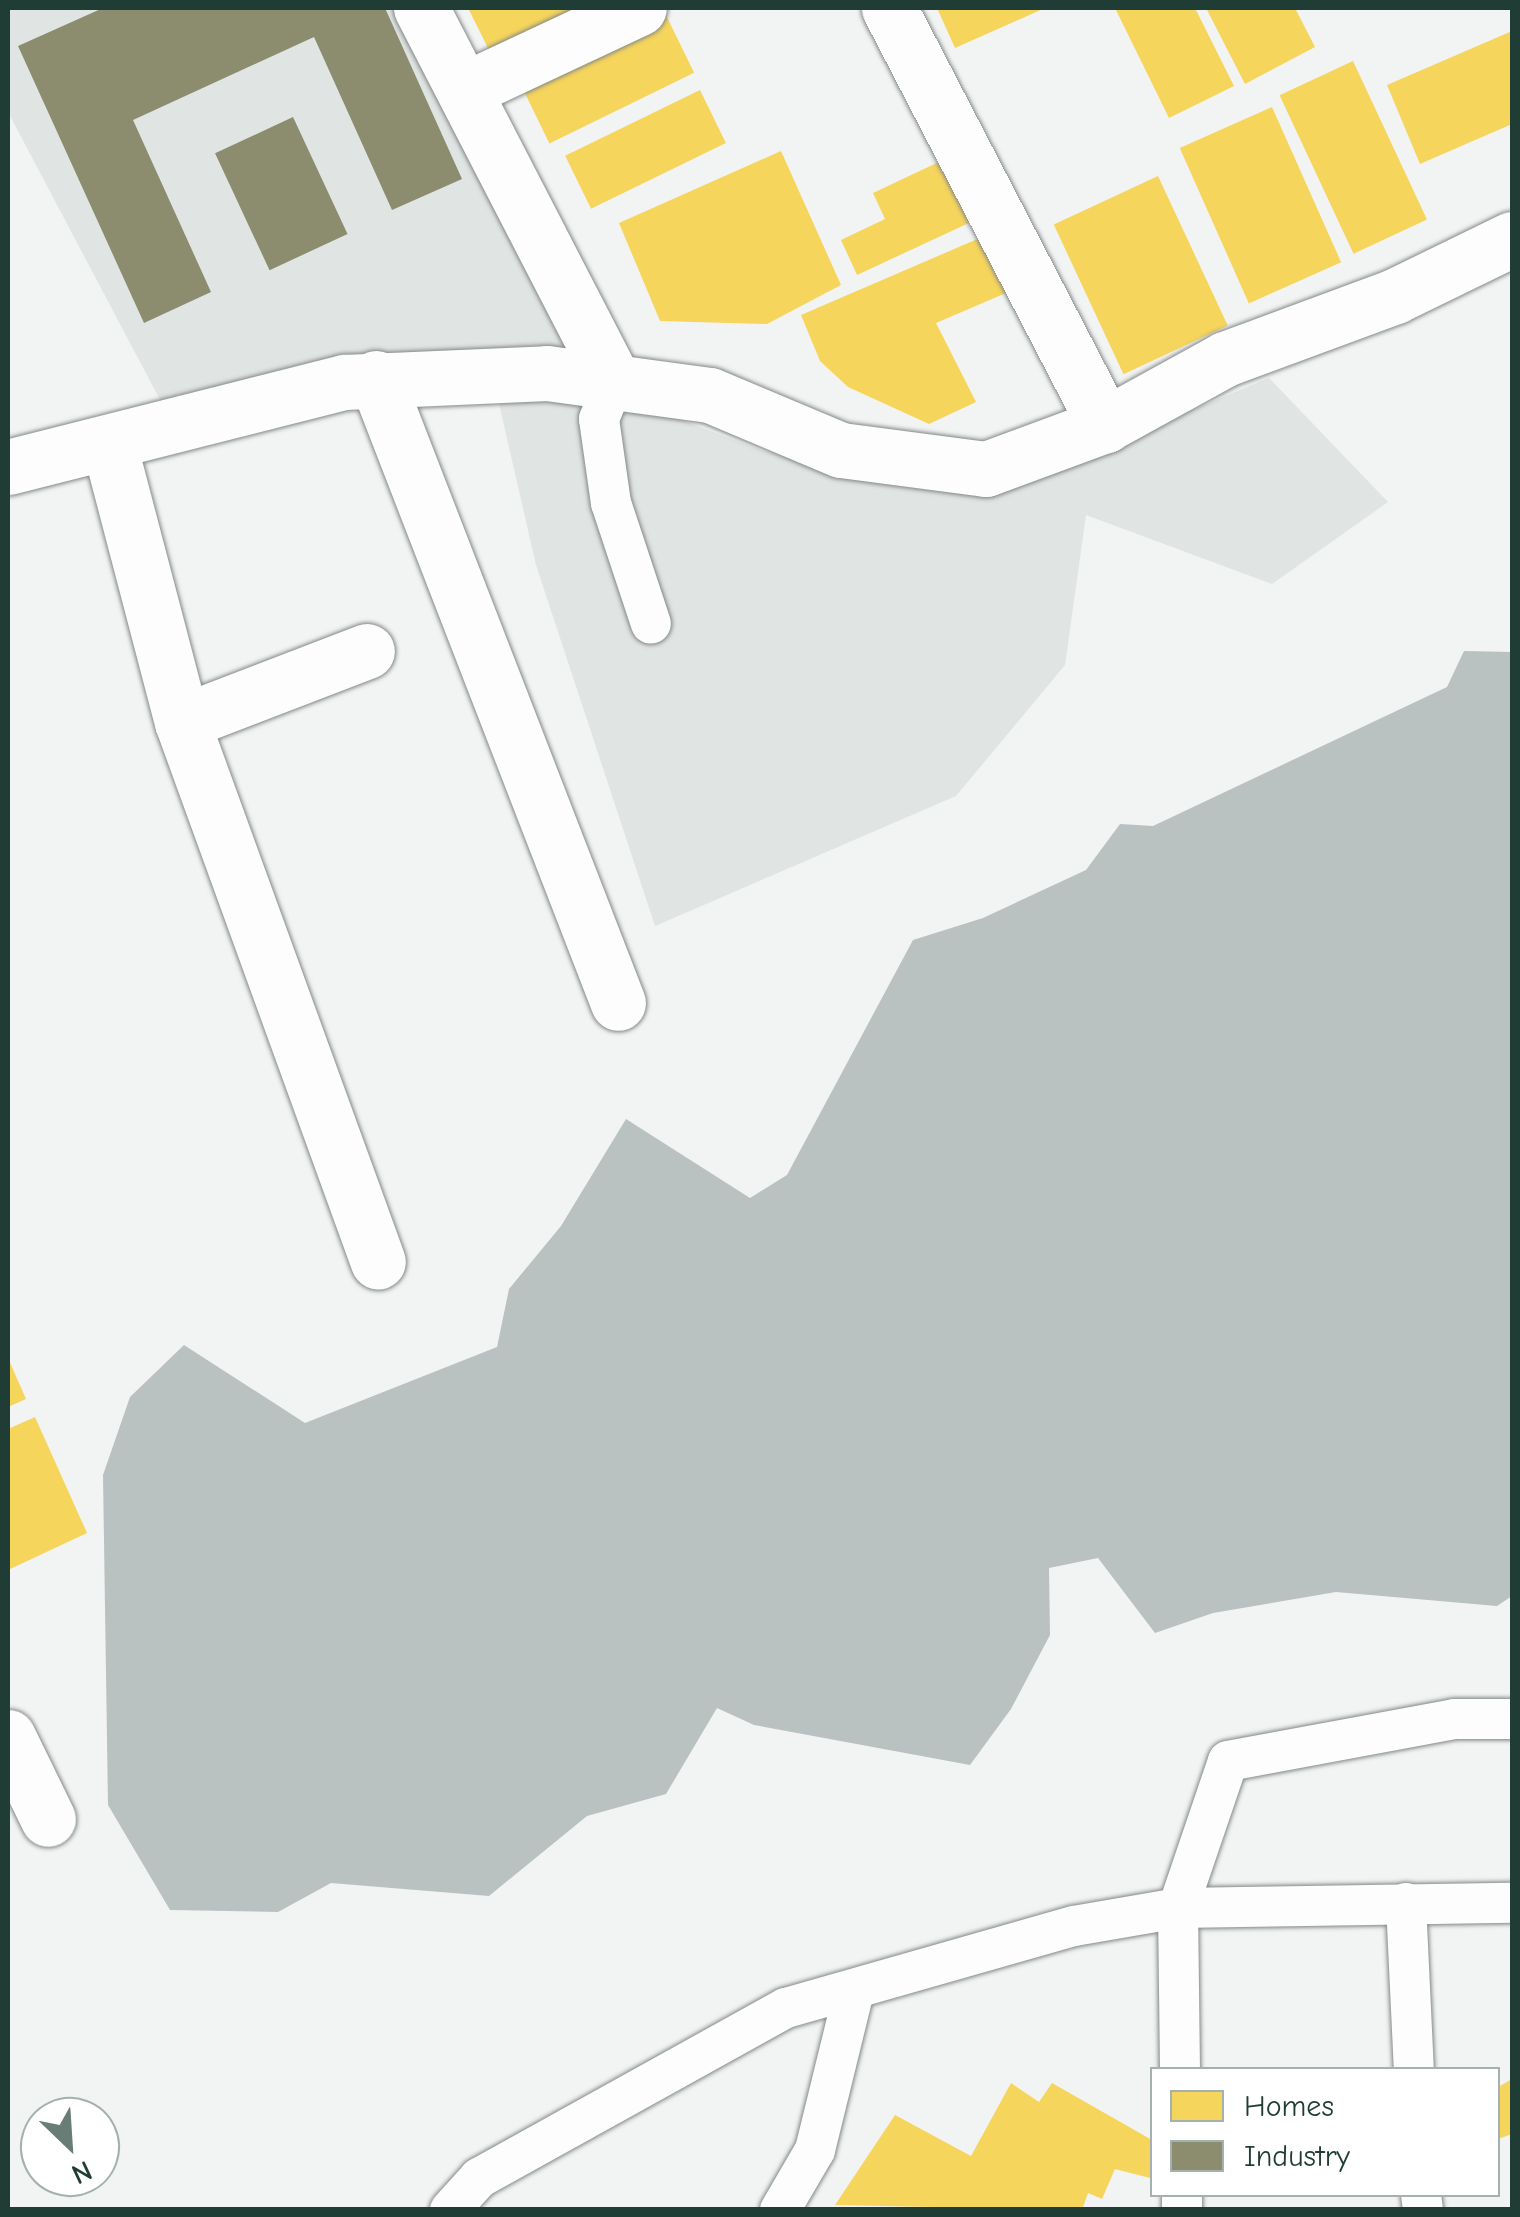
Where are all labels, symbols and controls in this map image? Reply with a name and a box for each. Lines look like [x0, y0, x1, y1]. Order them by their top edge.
legend [1150, 2067, 1500, 2197]
text: Homes [1244, 2089, 1334, 2124]
north arrow [20, 2097, 120, 2197]
text: Industry [1244, 2139, 1350, 2174]
text: N [67, 2154, 97, 2191]

